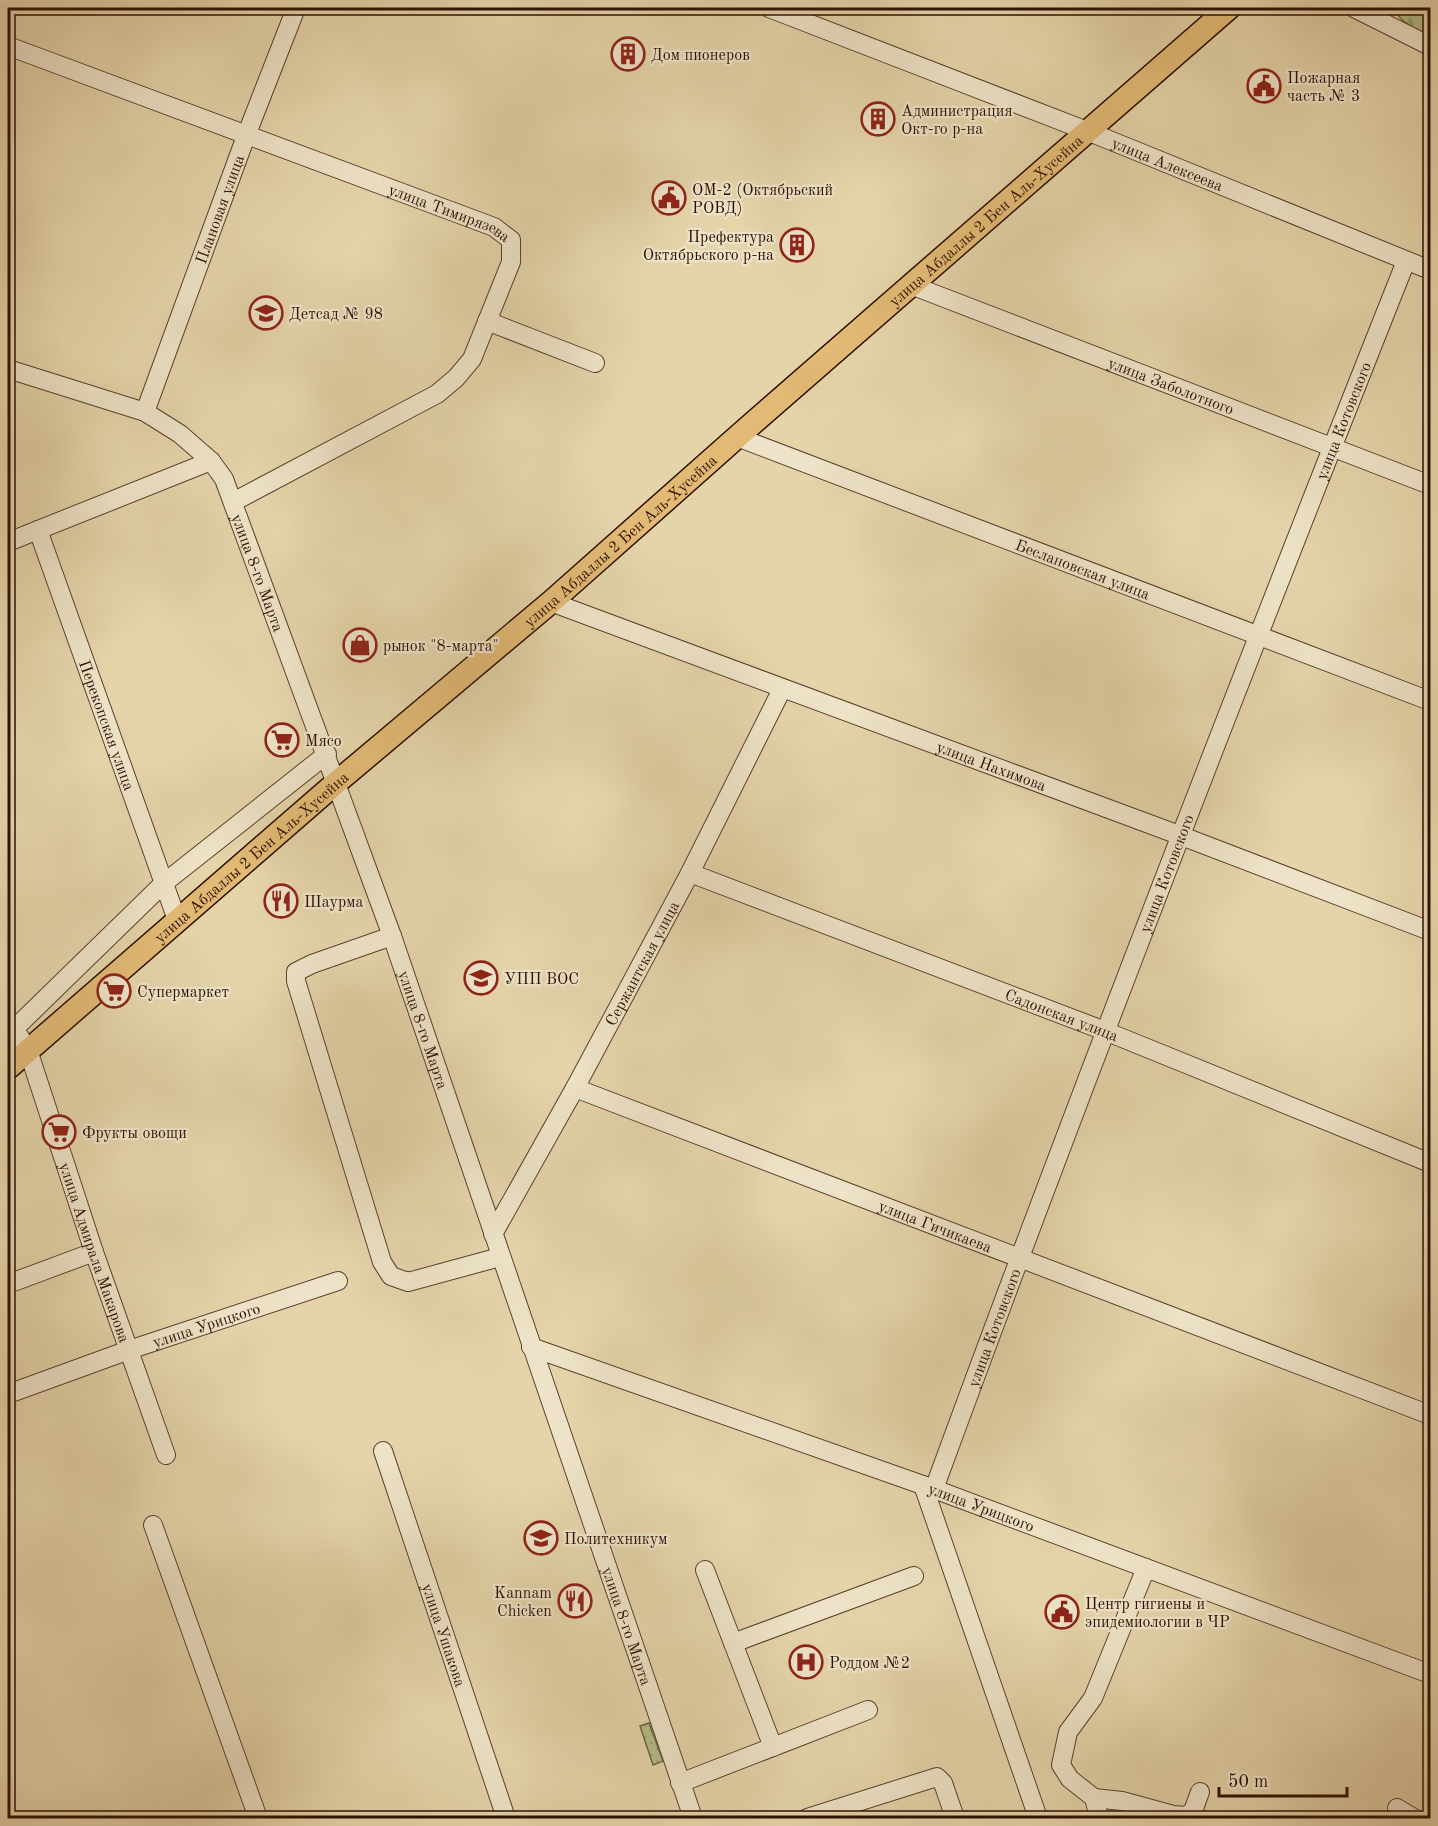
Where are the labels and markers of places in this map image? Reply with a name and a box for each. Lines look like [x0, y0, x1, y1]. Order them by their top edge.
building icon: Дом пионеров [610, 36, 646, 72]
place label: Дом пионеров [651, 48, 750, 64]
public building icon: Пожарная часть № 3 [1246, 68, 1282, 104]
place label: Пожарная часть № 3 [1287, 71, 1360, 105]
building icon: Администрация Окт-го р-на [860, 101, 896, 137]
place label: Администрация Окт-го р-на [901, 104, 1013, 138]
public building icon: ОМ-2 (Октябрьский РОВД) [651, 180, 687, 216]
place label: ОМ-2 (Октябрьский РОВД) [692, 182, 833, 217]
building icon: Префектура Октябрьского р-на [779, 227, 815, 263]
place label: Префектура Октябрьского р-на [643, 230, 774, 264]
school or university icon: Детсад № 98 [248, 295, 284, 331]
place label: Детсад № 98 [289, 307, 383, 323]
shop icon: рынок "8-марта" [342, 627, 378, 663]
place label: рынок "8-марта" [383, 639, 499, 655]
supermarket icon: Мясо [264, 722, 300, 758]
place label: Мясо [305, 734, 342, 750]
restaurant icon: Шаурма [263, 883, 299, 919]
place label: Шаурма [304, 895, 364, 911]
school or university icon: УПП ВОС [463, 960, 499, 996]
place label: УПП ВОС [504, 972, 579, 988]
supermarket icon: Супермаркет [96, 973, 132, 1009]
place label: Супермаркет [137, 985, 229, 1001]
supermarket icon: Фрукты овощи [41, 1114, 77, 1150]
place label: Фрукты овощи [82, 1126, 187, 1142]
school or university icon: Политехникум [523, 1520, 559, 1556]
place label: Политехникум [564, 1532, 668, 1548]
restaurant icon: Kannam Chicken [557, 1583, 593, 1619]
place label: Kannam Chicken [494, 1586, 552, 1620]
public building icon: Центр гигиены и эпидемиологии в ЧР [1044, 1594, 1080, 1630]
place label: Центр гигиены и эпидемиологии в ЧР [1085, 1597, 1230, 1631]
hospital icon: Роддом №2 [788, 1644, 824, 1680]
place label: Роддом №2 [829, 1656, 910, 1672]

